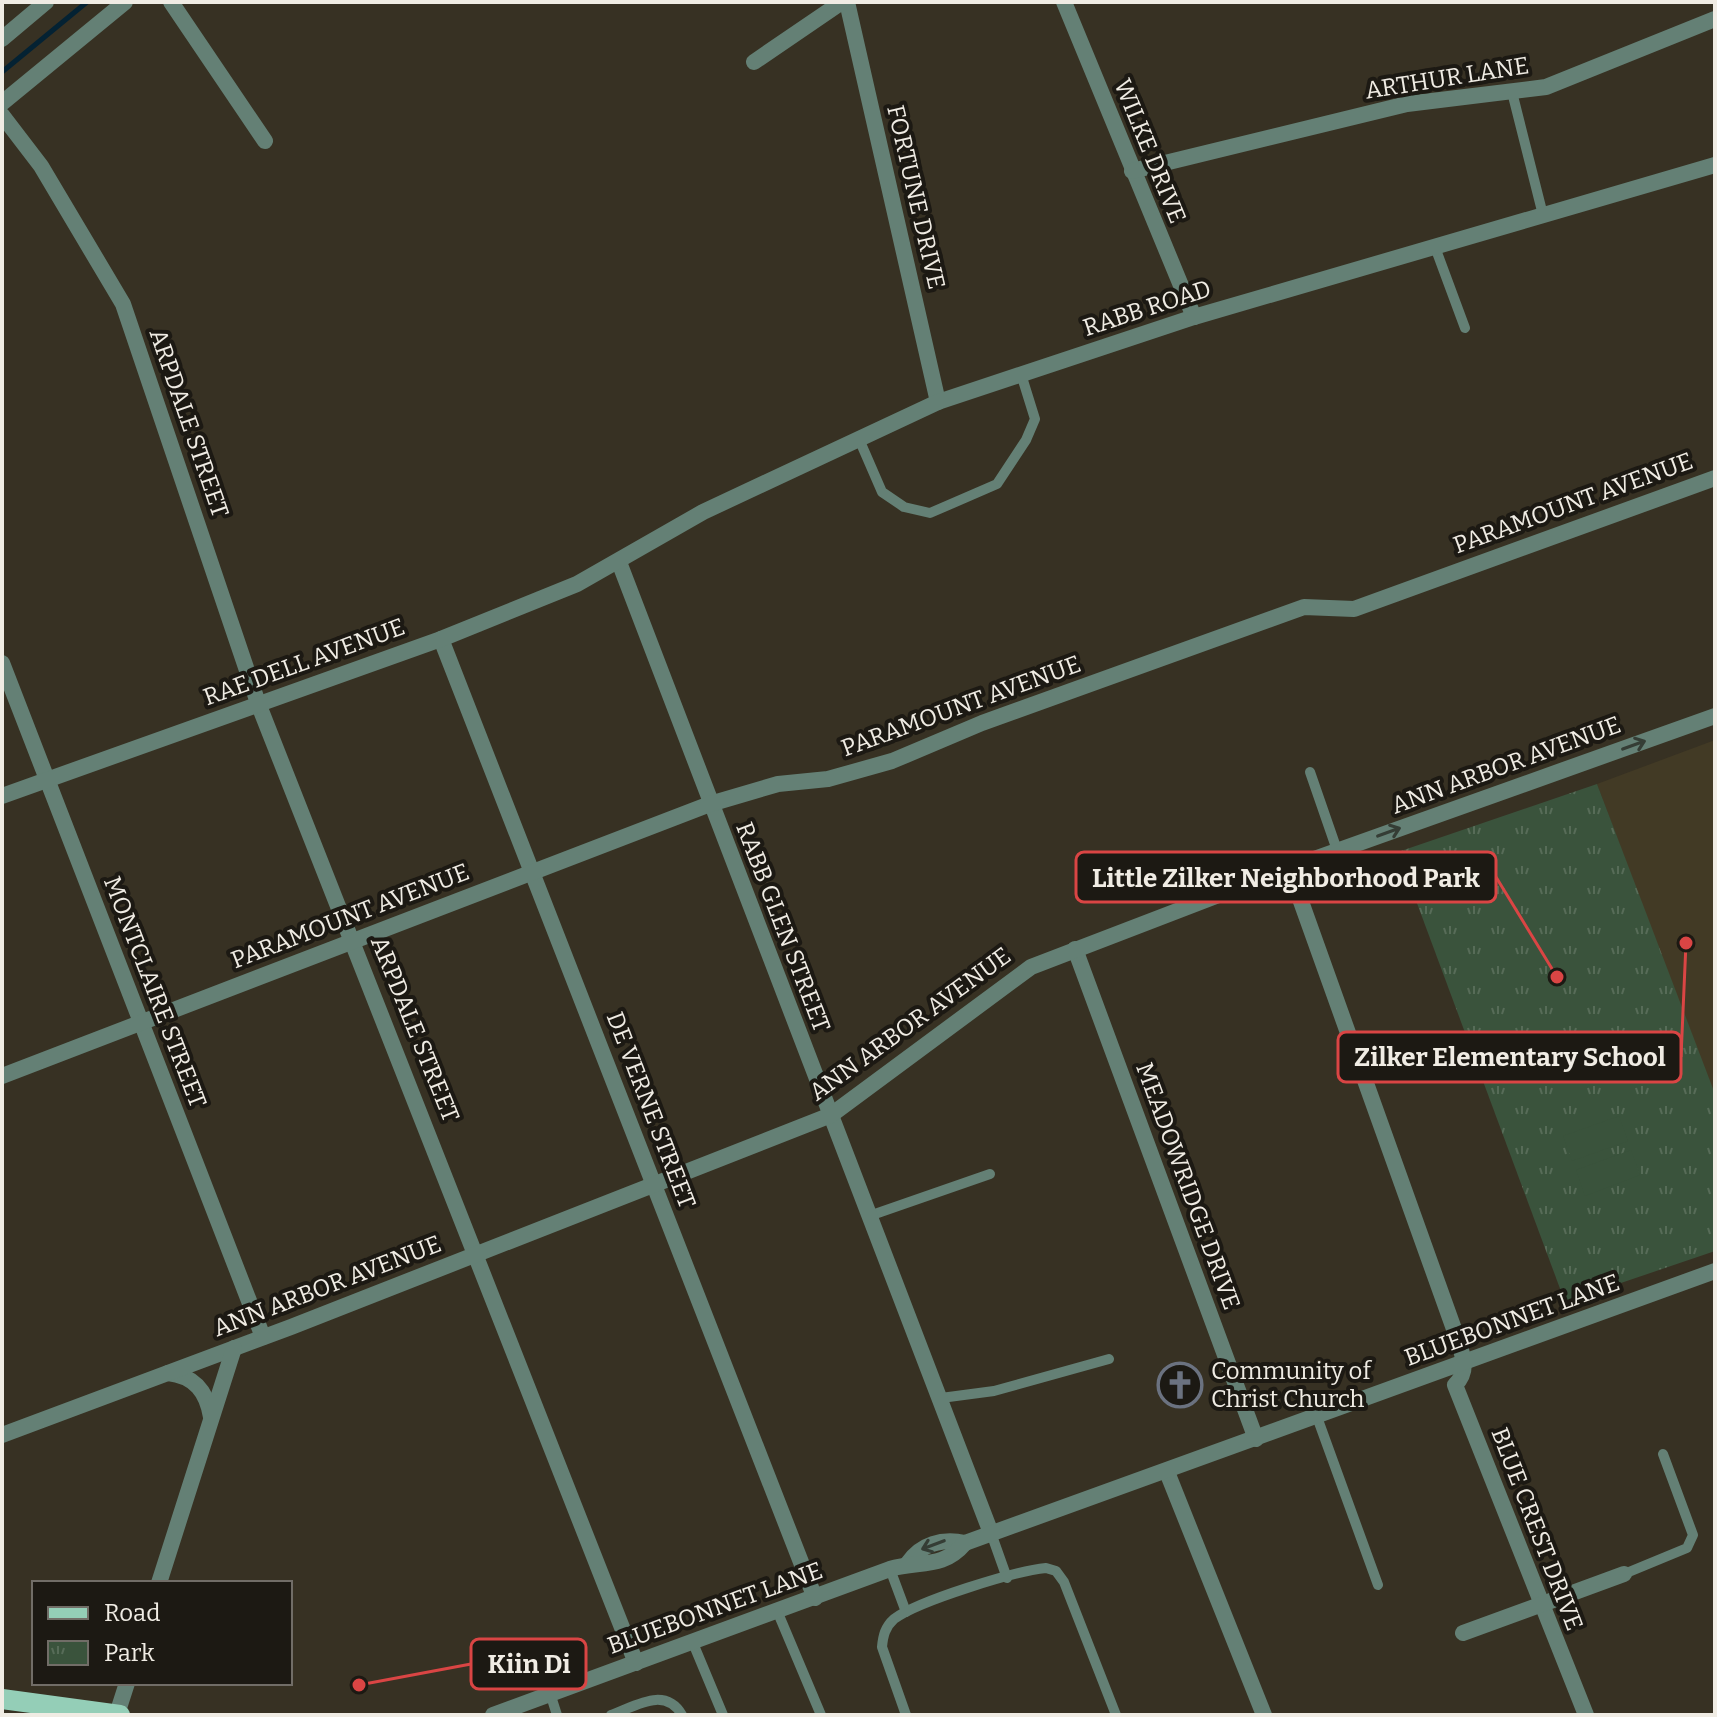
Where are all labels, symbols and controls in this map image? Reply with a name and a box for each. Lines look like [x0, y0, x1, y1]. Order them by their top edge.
street label: ARTHUR LANE [1363, 51, 1531, 105]
street label: WILKE DRIVE [1108, 75, 1192, 227]
street label: FORTUNE DRIVE [881, 102, 951, 292]
street label: RABB ROAD [1079, 274, 1215, 342]
street label: ARPDALE STREET [144, 325, 234, 521]
street label: PARAMOUNT AVENUE [1449, 447, 1697, 559]
street label: RAE DELL AVENUE [199, 613, 409, 711]
street label: PARAMOUNT AVENUE [837, 650, 1085, 762]
street label: ANN ARBOR AVENUE [1388, 710, 1624, 820]
one-way arrow [1621, 736, 1646, 751]
street label: RABB GLEN STREET [730, 818, 836, 1036]
one-way arrow [1376, 824, 1401, 838]
callout: Little Zilker Neighborhood Park [1076, 852, 1496, 902]
street label: PARAMOUNT AVENUE [227, 858, 473, 974]
text: Little Zilker Neighborhood Park [1092, 863, 1481, 894]
street label: MONTCLAIRE STREET [98, 872, 212, 1112]
street label: ARPDALE STREET [365, 932, 465, 1126]
street label: ANN ARBOR AVENUE [804, 942, 1016, 1106]
street label: DE VERNE STREET [601, 1008, 701, 1212]
callout: Zilker Elementary School [1338, 1032, 1681, 1082]
text: Zilker Elementary School [1354, 1042, 1666, 1073]
street label: MEADOWRIDGE DRIVE [1130, 1059, 1246, 1313]
street label: ANN ARBOR AVENUE [209, 1230, 445, 1342]
street label: BLUEBONNET LANE [1401, 1268, 1623, 1372]
place label: Community of Christ Church [1211, 1357, 1372, 1413]
church icon: Community of Christ Church [1156, 1361, 1204, 1409]
street label: BLUE CREST DRIVE [1485, 1424, 1589, 1634]
one-way arrow [921, 1538, 946, 1553]
street label: BLUEBONNET LANE [604, 1556, 826, 1660]
legend [32, 1581, 292, 1685]
text: Road [104, 1599, 160, 1627]
text: Park [104, 1639, 155, 1667]
callout: Kiin Di [471, 1639, 586, 1689]
text: Kiin Di [488, 1649, 570, 1680]

